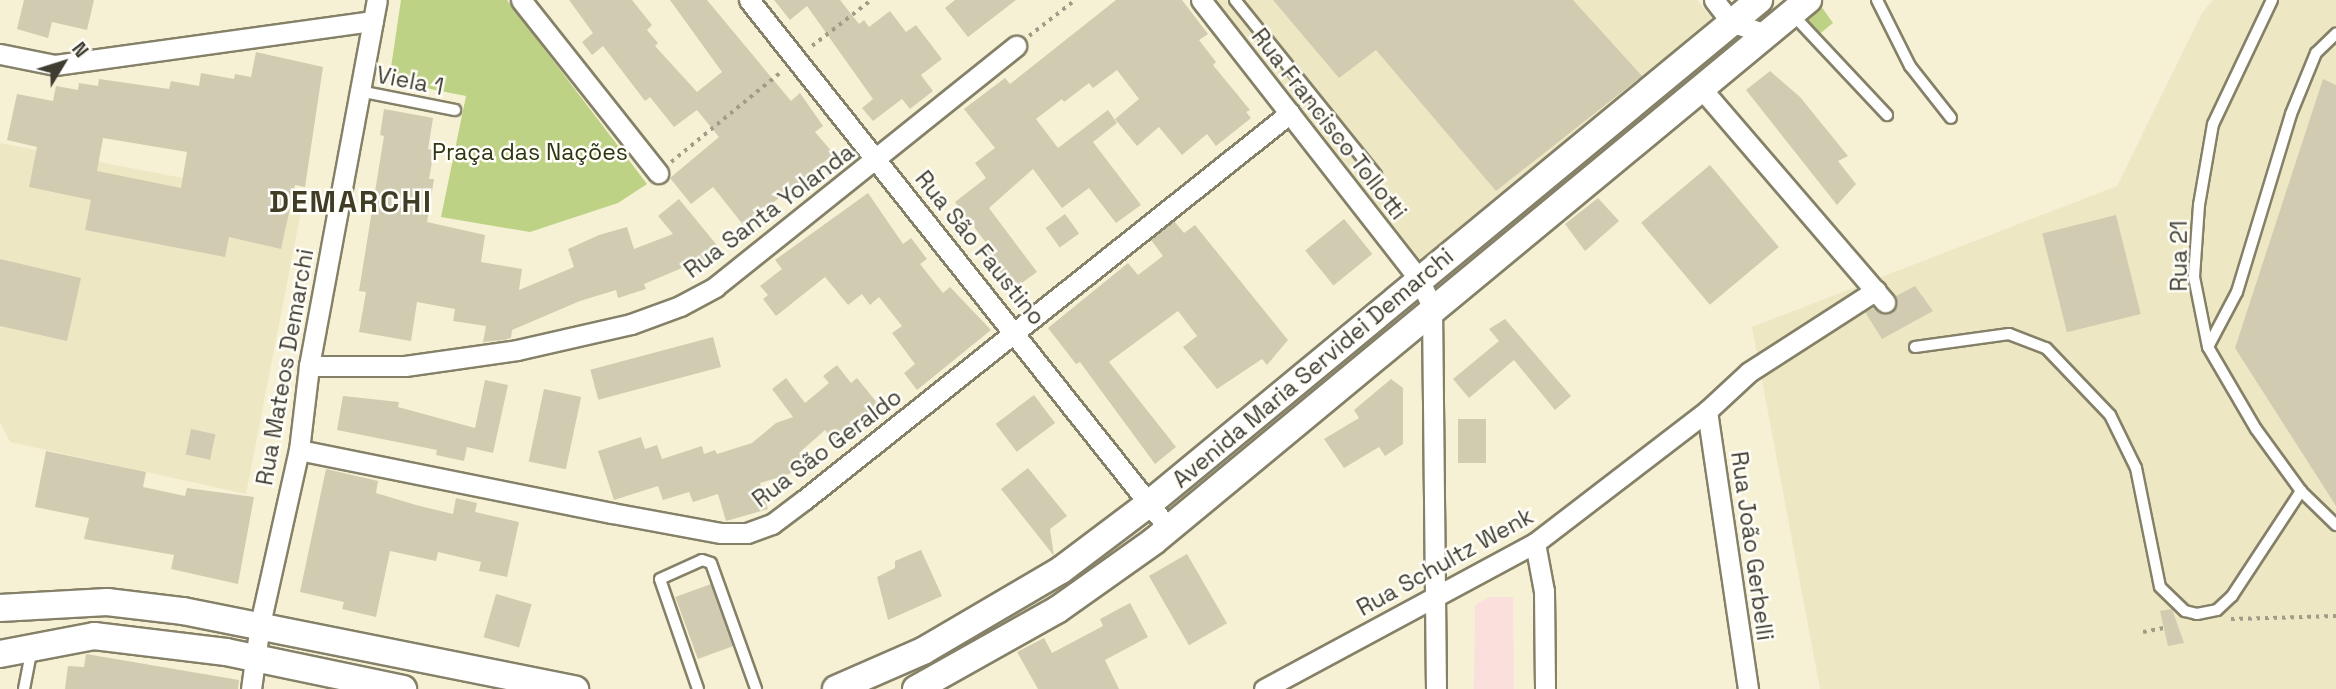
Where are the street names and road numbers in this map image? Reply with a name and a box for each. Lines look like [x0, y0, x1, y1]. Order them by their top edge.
street label: Rua Francisco Tollotti [1246, 23, 1412, 225]
street label: Viela 1 [374, 61, 446, 101]
street label: Rua Santa Yolanda [679, 138, 859, 284]
street label: Rua São Faustino [909, 165, 1051, 331]
street label: Rua 21 [2165, 220, 2193, 292]
street label: Avenida Maria Servidei Demarchi [1167, 242, 1459, 494]
street label: Rua Mateos Demarchi [251, 247, 319, 487]
street label: Rua São Geraldo [747, 383, 907, 513]
street label: Rua João Gerbelli [1725, 450, 1779, 642]
street label: Rua Schultz Wenk [1352, 502, 1538, 622]

